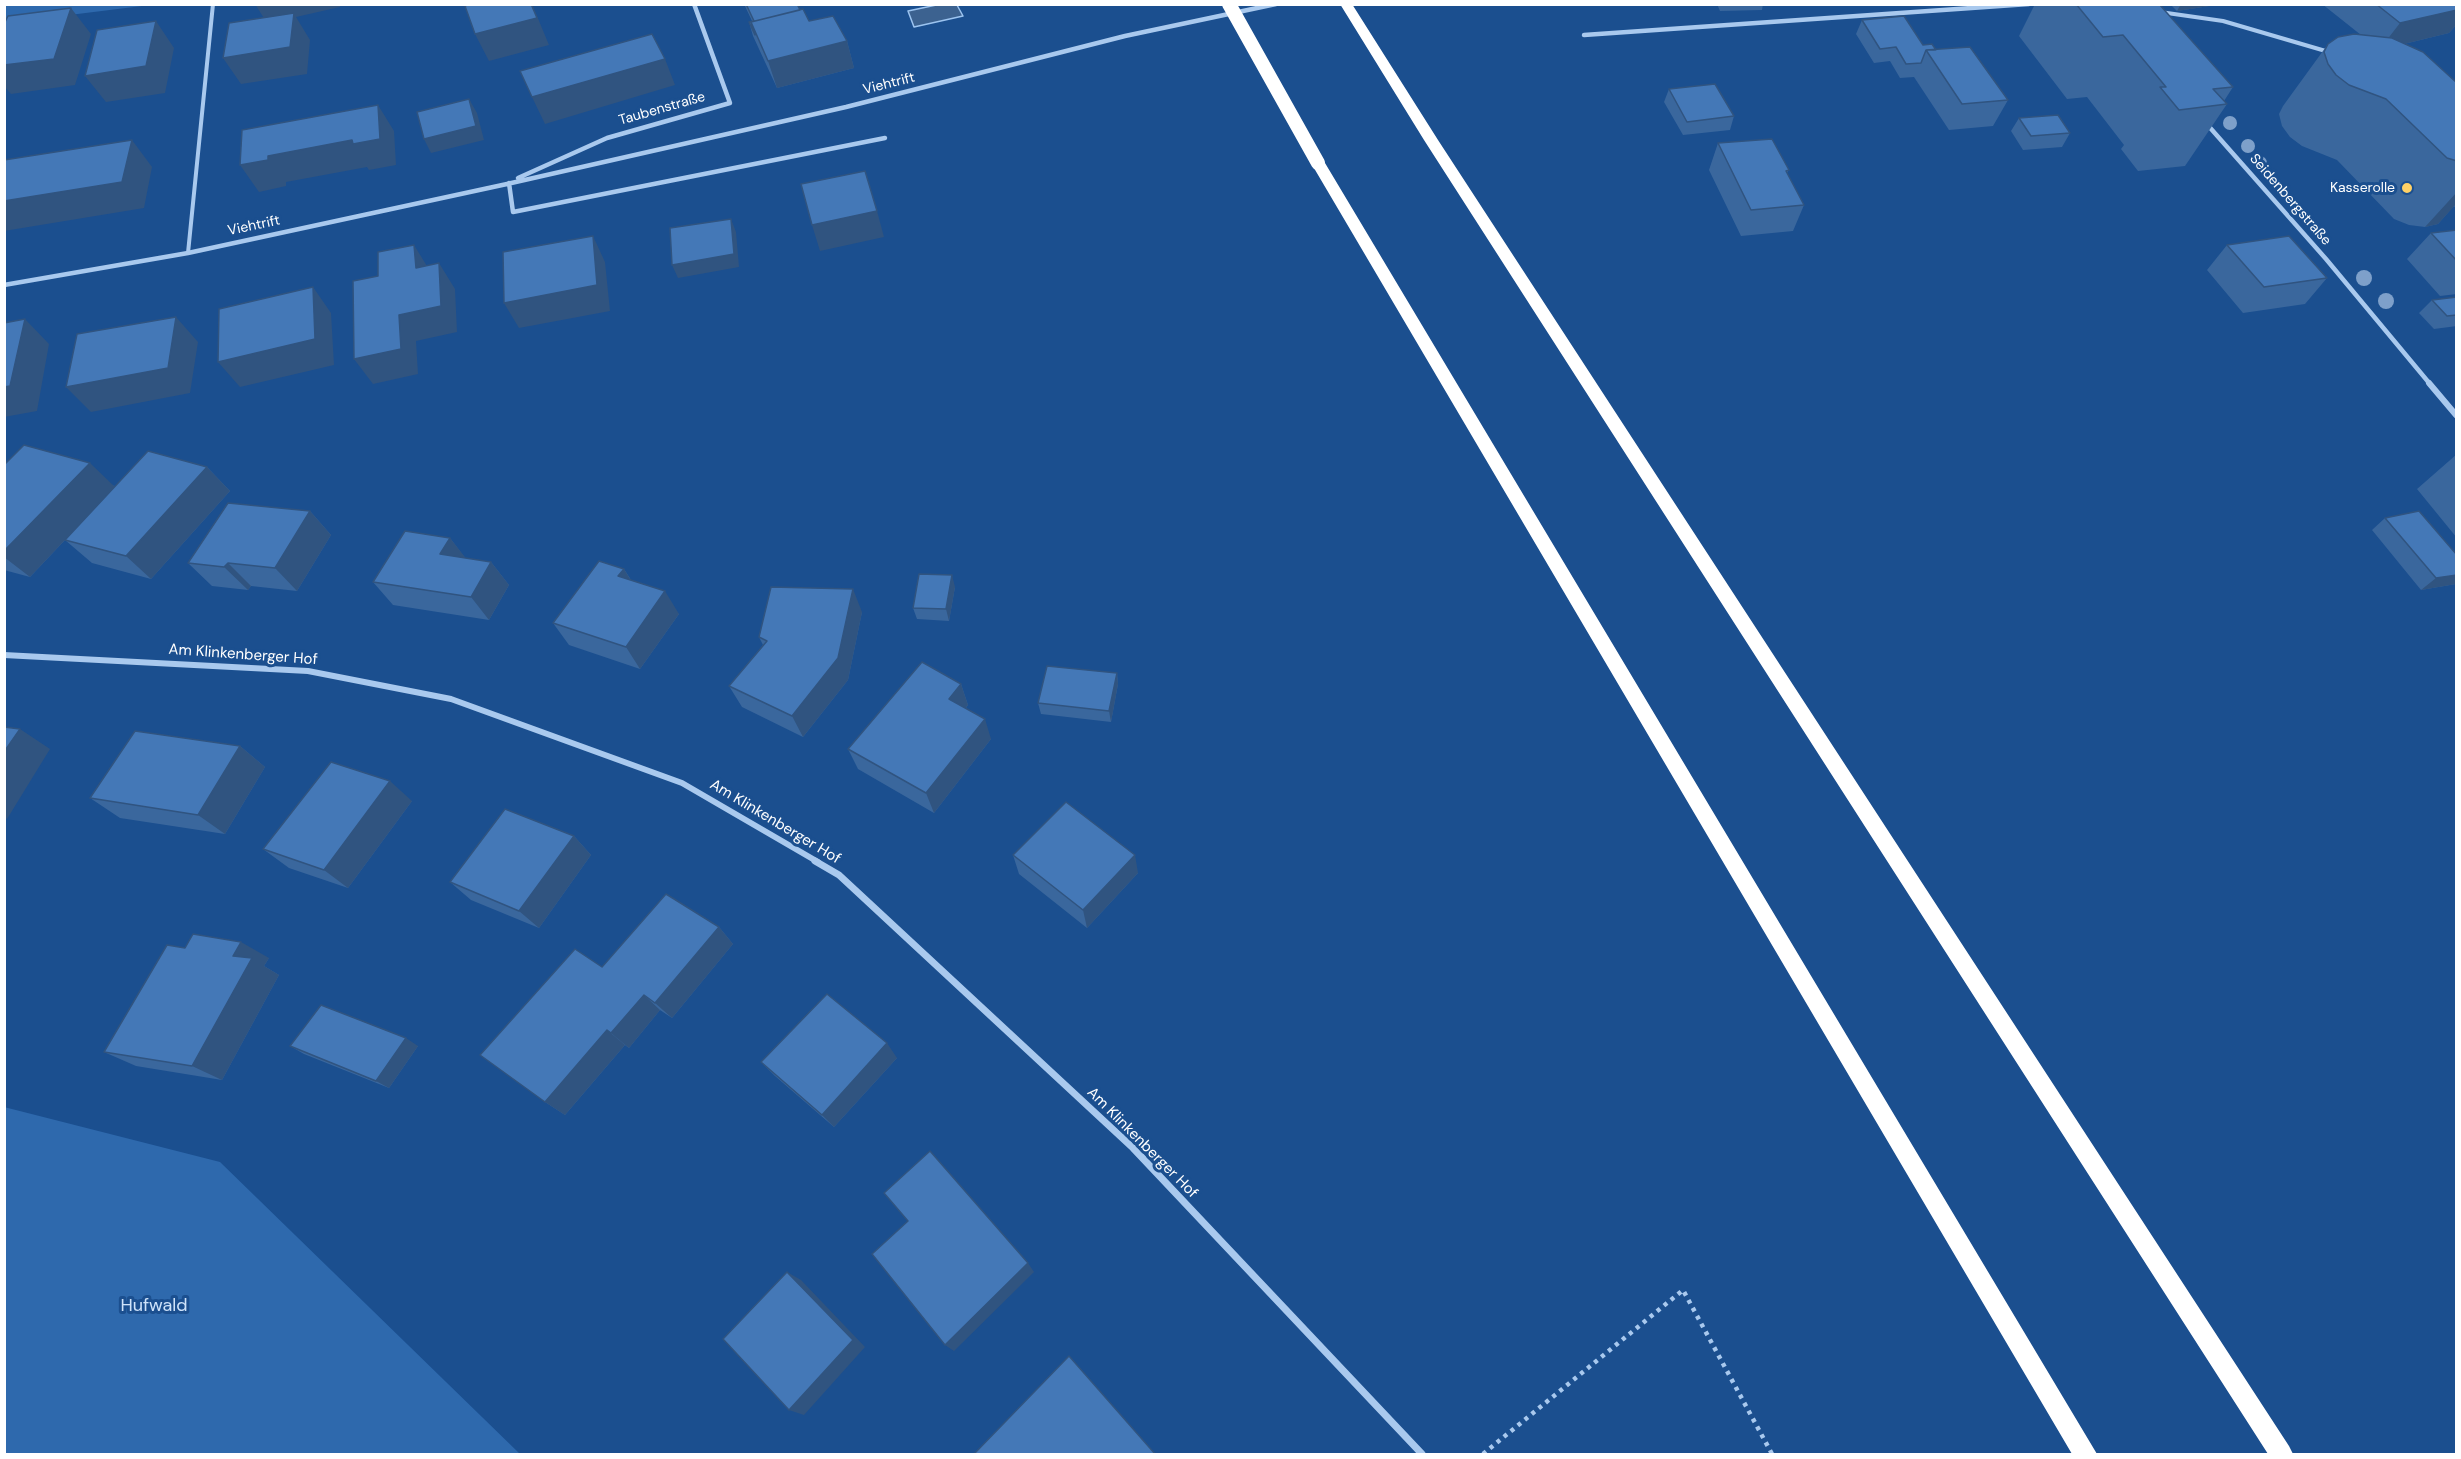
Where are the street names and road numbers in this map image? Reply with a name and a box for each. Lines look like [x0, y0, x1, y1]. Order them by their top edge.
street label: Viehtrift [861, 69, 917, 99]
street label: Taubenstraße [617, 89, 707, 129]
street label: Seidenbergstraße [2246, 151, 2334, 249]
street label: Viehtrift [226, 212, 282, 240]
street label: Am Klinkenberger Hof [168, 641, 318, 669]
street label: Am Klinkenberger Hof [706, 776, 844, 868]
street label: Am Klinkenberger Hof [1083, 1084, 1201, 1202]

